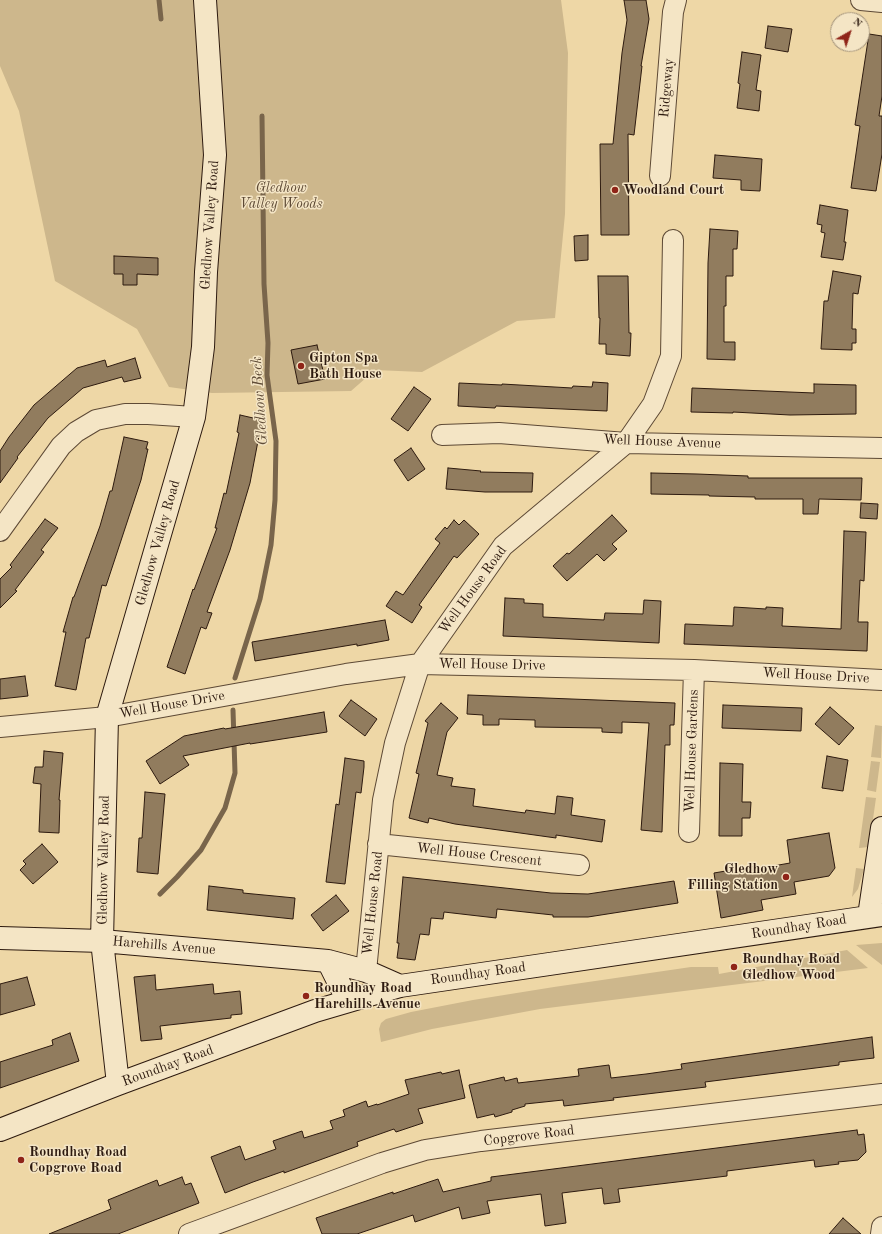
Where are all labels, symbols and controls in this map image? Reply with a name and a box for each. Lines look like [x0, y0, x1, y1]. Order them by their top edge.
north arrow [830, 12, 870, 52]
text: N [851, 16, 864, 30]
street label: Ridgeway [656, 58, 678, 118]
street label: Gledhow Valley Road [197, 160, 223, 290]
park label: Gledhow Valley Woods [239, 180, 323, 212]
place label: Woodland Court [623, 182, 724, 198]
marker: Woodland Court [610, 185, 620, 195]
place label: Gipton Spa Bath House [309, 350, 382, 382]
water label: Gledhow Beck [248, 356, 272, 446]
marker: Gipton Spa Bath House [296, 361, 306, 371]
street label: Well House Avenue [603, 432, 721, 452]
street label: Gledhow Valley Road [132, 478, 184, 608]
street label: Well House Road [435, 543, 511, 637]
street label: Well House Drive [438, 656, 546, 674]
street label: Well House Drive [762, 665, 870, 687]
street label: Well House Drive [118, 687, 226, 723]
street label: Well House Gardens [681, 689, 703, 813]
street label: Gledhow Valley Road [94, 795, 114, 925]
street label: Well House Crescent [415, 840, 543, 870]
street label: Well House Road [359, 850, 387, 956]
place label: Gledhow Filling Station [687, 861, 778, 894]
marker: Gledhow Filling Station [781, 872, 791, 882]
street label: Roundhay Road [750, 911, 848, 943]
street label: Harehills Avenue [112, 933, 216, 959]
place label: Roundhay Road Gledhow Wood [742, 951, 840, 984]
street label: Roundhay Road [429, 959, 527, 989]
marker: Roundhay Road Gledhow Wood [729, 962, 739, 972]
place label: Roundhay Road Harehills Avenue [314, 980, 421, 1012]
marker: Roundhay Road Harehills Avenue [301, 991, 311, 1001]
street label: Roundhay Road [120, 1042, 216, 1090]
street label: Copgrove Road [483, 1122, 575, 1150]
place label: Roundhay Road Copgrove Road [29, 1144, 127, 1176]
marker: Roundhay Road Copgrove Road [16, 1155, 26, 1165]

